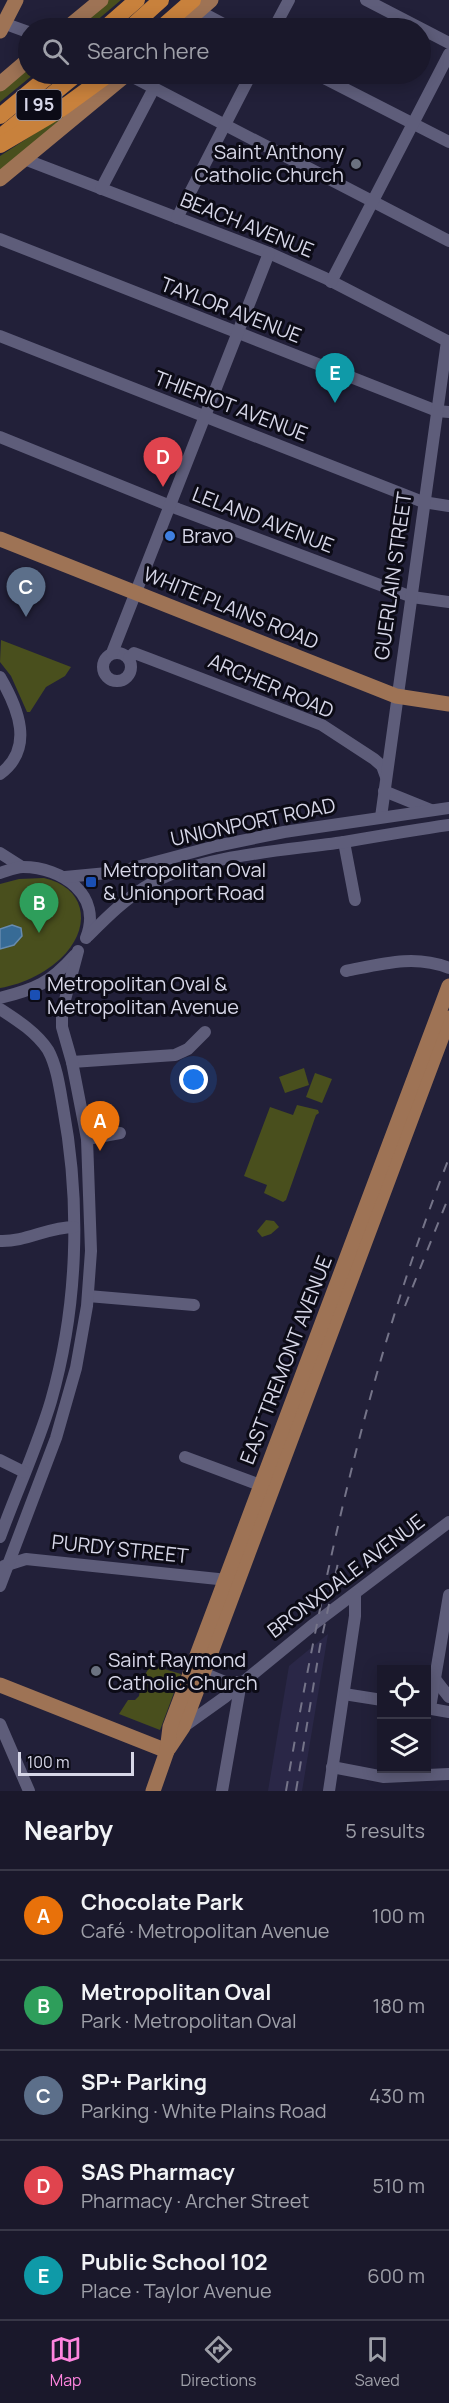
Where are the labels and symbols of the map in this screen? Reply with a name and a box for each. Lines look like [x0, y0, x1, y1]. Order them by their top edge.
road number: I 95 [16, 90, 62, 120]
place label: Saint Anthony Catholic Church [194, 138, 344, 188]
marker: Saint Anthony Catholic Church [349, 157, 363, 171]
street label: BEACH AVENUE [176, 185, 318, 264]
street label: TAYLOR AVENUE [157, 270, 306, 349]
pin: E [316, 354, 354, 403]
street label: THIERIOT AVENUE [151, 364, 312, 447]
pin: D [144, 438, 182, 487]
street label: LELAND AVENUE [189, 480, 338, 559]
street label: GUERLAIN STREET [367, 490, 418, 661]
place label: Bravo [182, 522, 234, 549]
marker: Bravo [163, 529, 177, 543]
street label: WHITE PLAINS ROAD [140, 560, 323, 655]
pin: C [6, 568, 46, 617]
street label: ARCHER ROAD [204, 647, 338, 724]
street label: UNIONPORT ROAD [168, 791, 338, 852]
place label: Metropolitan Oval & Unionport Road [103, 856, 266, 906]
marker: Metropolitan Oval & Unionport Road [84, 875, 98, 889]
pin: B [20, 884, 58, 933]
place label: Metropolitan Oval & Metropolitan Avenue [47, 970, 239, 1020]
marker: Metropolitan Oval & Metropolitan Avenue [28, 988, 42, 1002]
your location [179, 1065, 208, 1094]
pin: A [80, 1102, 120, 1151]
street label: EAST TREMONT AVENUE [233, 1252, 338, 1468]
street label: BRONXDALE AVENUE [262, 1508, 430, 1644]
street label: PURDY STREET [50, 1528, 190, 1569]
place label: Saint Raymond Catholic Church [108, 1646, 258, 1696]
marker: Saint Raymond Catholic Church [89, 1664, 103, 1678]
scale bar [18, 1749, 134, 1776]

